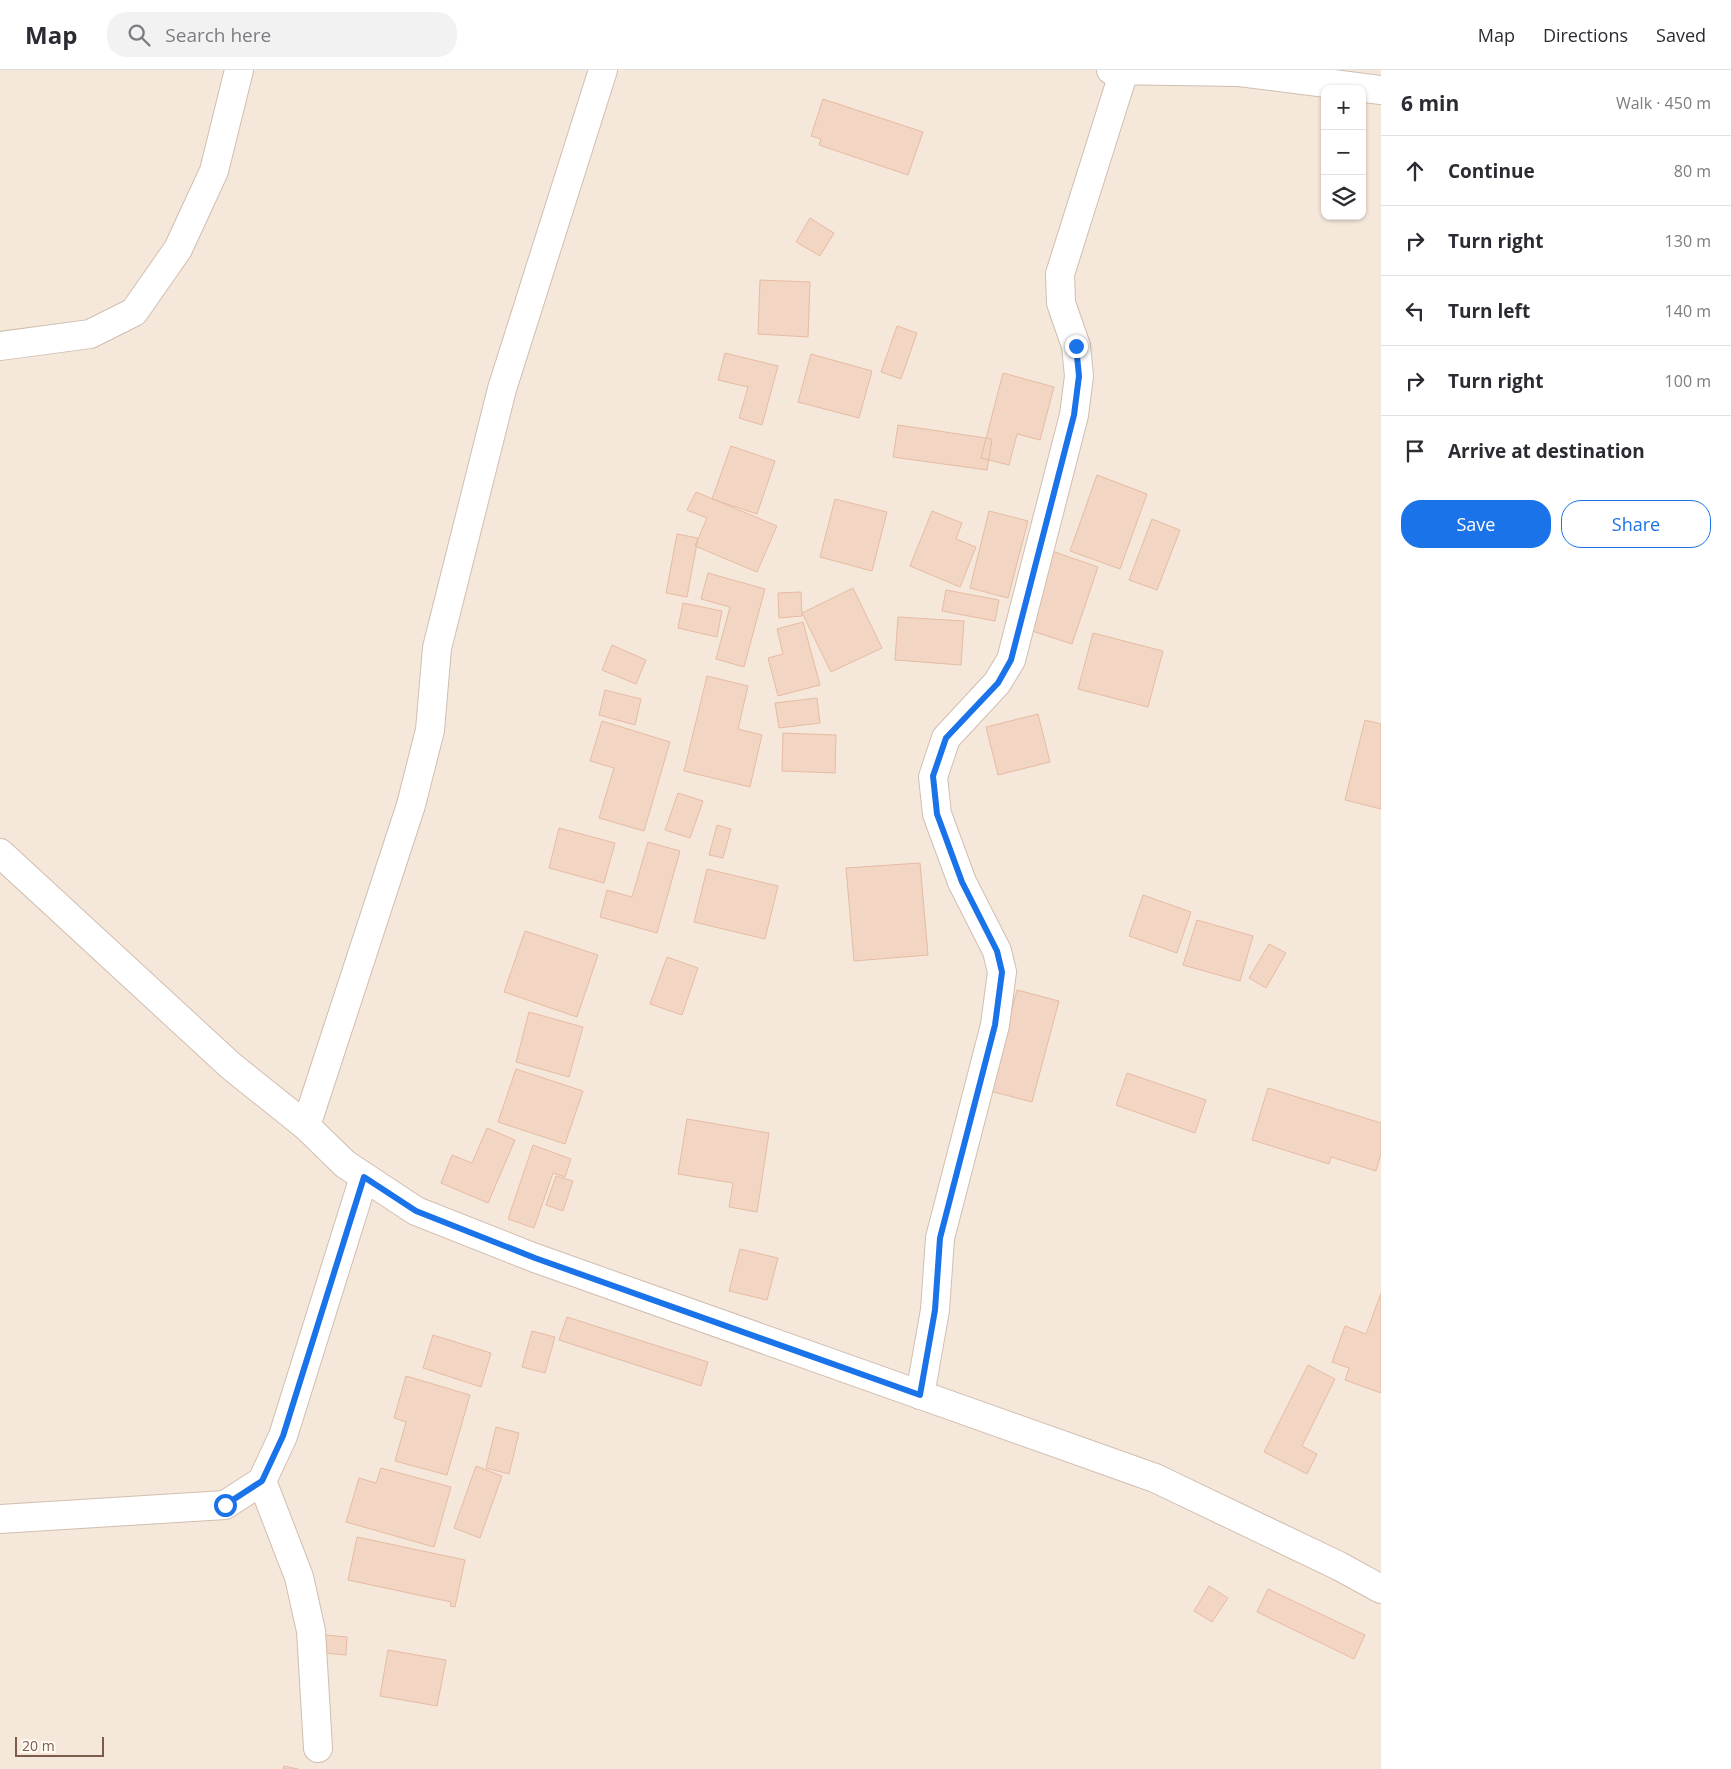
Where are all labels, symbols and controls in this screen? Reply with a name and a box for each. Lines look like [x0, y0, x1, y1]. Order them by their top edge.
search box [107, 12, 457, 57]
text: Map [25, 18, 77, 51]
icon: search [125, 21, 153, 49]
text: Search here [165, 22, 271, 48]
text: Map [1478, 23, 1515, 47]
text: Directions [1543, 23, 1628, 47]
text: Saved [1656, 23, 1706, 47]
map controls [1321, 85, 1366, 220]
button: + [1321, 85, 1366, 130]
text: 6 min [1401, 89, 1459, 117]
text: Walk · 450 m [1616, 92, 1711, 114]
button: − [1321, 130, 1366, 175]
icon: ahead [1401, 157, 1429, 185]
text: Continue [1448, 158, 1535, 184]
text: 80 m [1674, 160, 1711, 182]
button: layers [1321, 175, 1366, 220]
icon: right [1401, 227, 1429, 255]
text: Turn right [1448, 228, 1543, 254]
text: 130 m [1665, 230, 1711, 252]
icon: left [1401, 297, 1429, 325]
text: Turn left [1448, 298, 1530, 324]
text: 140 m [1665, 300, 1711, 322]
route end [1065, 335, 1088, 358]
icon: right [1401, 367, 1429, 395]
text: Turn right [1448, 368, 1543, 394]
text: 100 m [1665, 370, 1711, 392]
icon: arrive [1401, 437, 1429, 465]
text: Arrive at destination [1448, 438, 1645, 464]
button: Save [1401, 500, 1551, 548]
button: Share [1561, 500, 1711, 548]
route start [214, 1494, 237, 1517]
scale bar [15, 1734, 104, 1757]
text: 20 m [22, 1736, 55, 1755]

